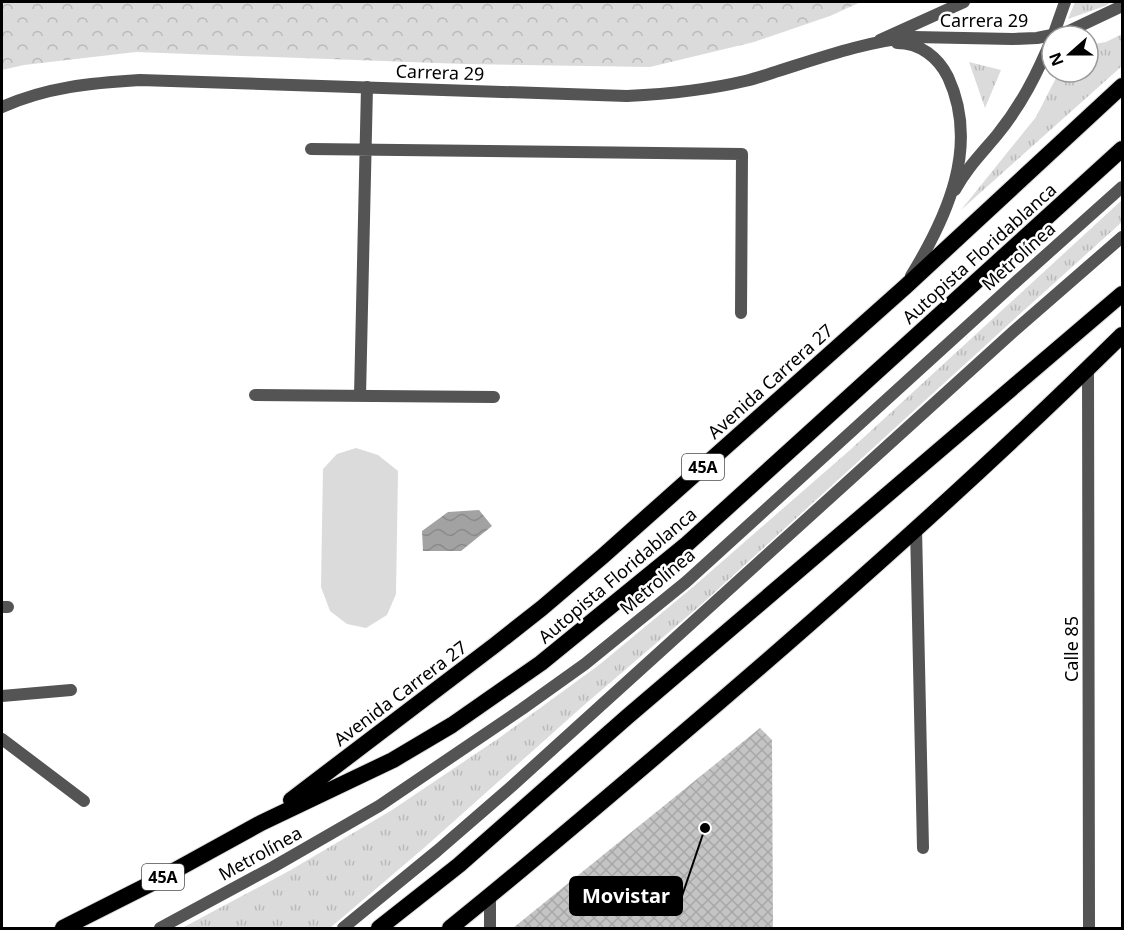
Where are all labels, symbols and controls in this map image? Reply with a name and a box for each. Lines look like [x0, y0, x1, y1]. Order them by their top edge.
street label: Carrera 29 [940, 8, 1028, 32]
north arrow [1040, 24, 1100, 84]
text: N [1043, 49, 1069, 69]
street label: Carrera 29 [395, 58, 485, 86]
street label: Autopista Floridablanca [897, 177, 1061, 329]
street label: Metrolínea [976, 216, 1060, 296]
street label: Avenida Carrera 27 [702, 318, 838, 444]
road number: 45A [682, 454, 724, 480]
street label: Autopista Floridablanca [533, 502, 701, 648]
street label: Metrolínea [614, 542, 700, 620]
street label: Calle 85 [1059, 616, 1083, 682]
street label: Avenida Carrera 27 [328, 635, 472, 751]
street label: Metrolínea [214, 820, 306, 886]
road number: 45A [142, 864, 184, 890]
callout: Movistar [570, 877, 682, 915]
text: Movistar [582, 882, 670, 909]

